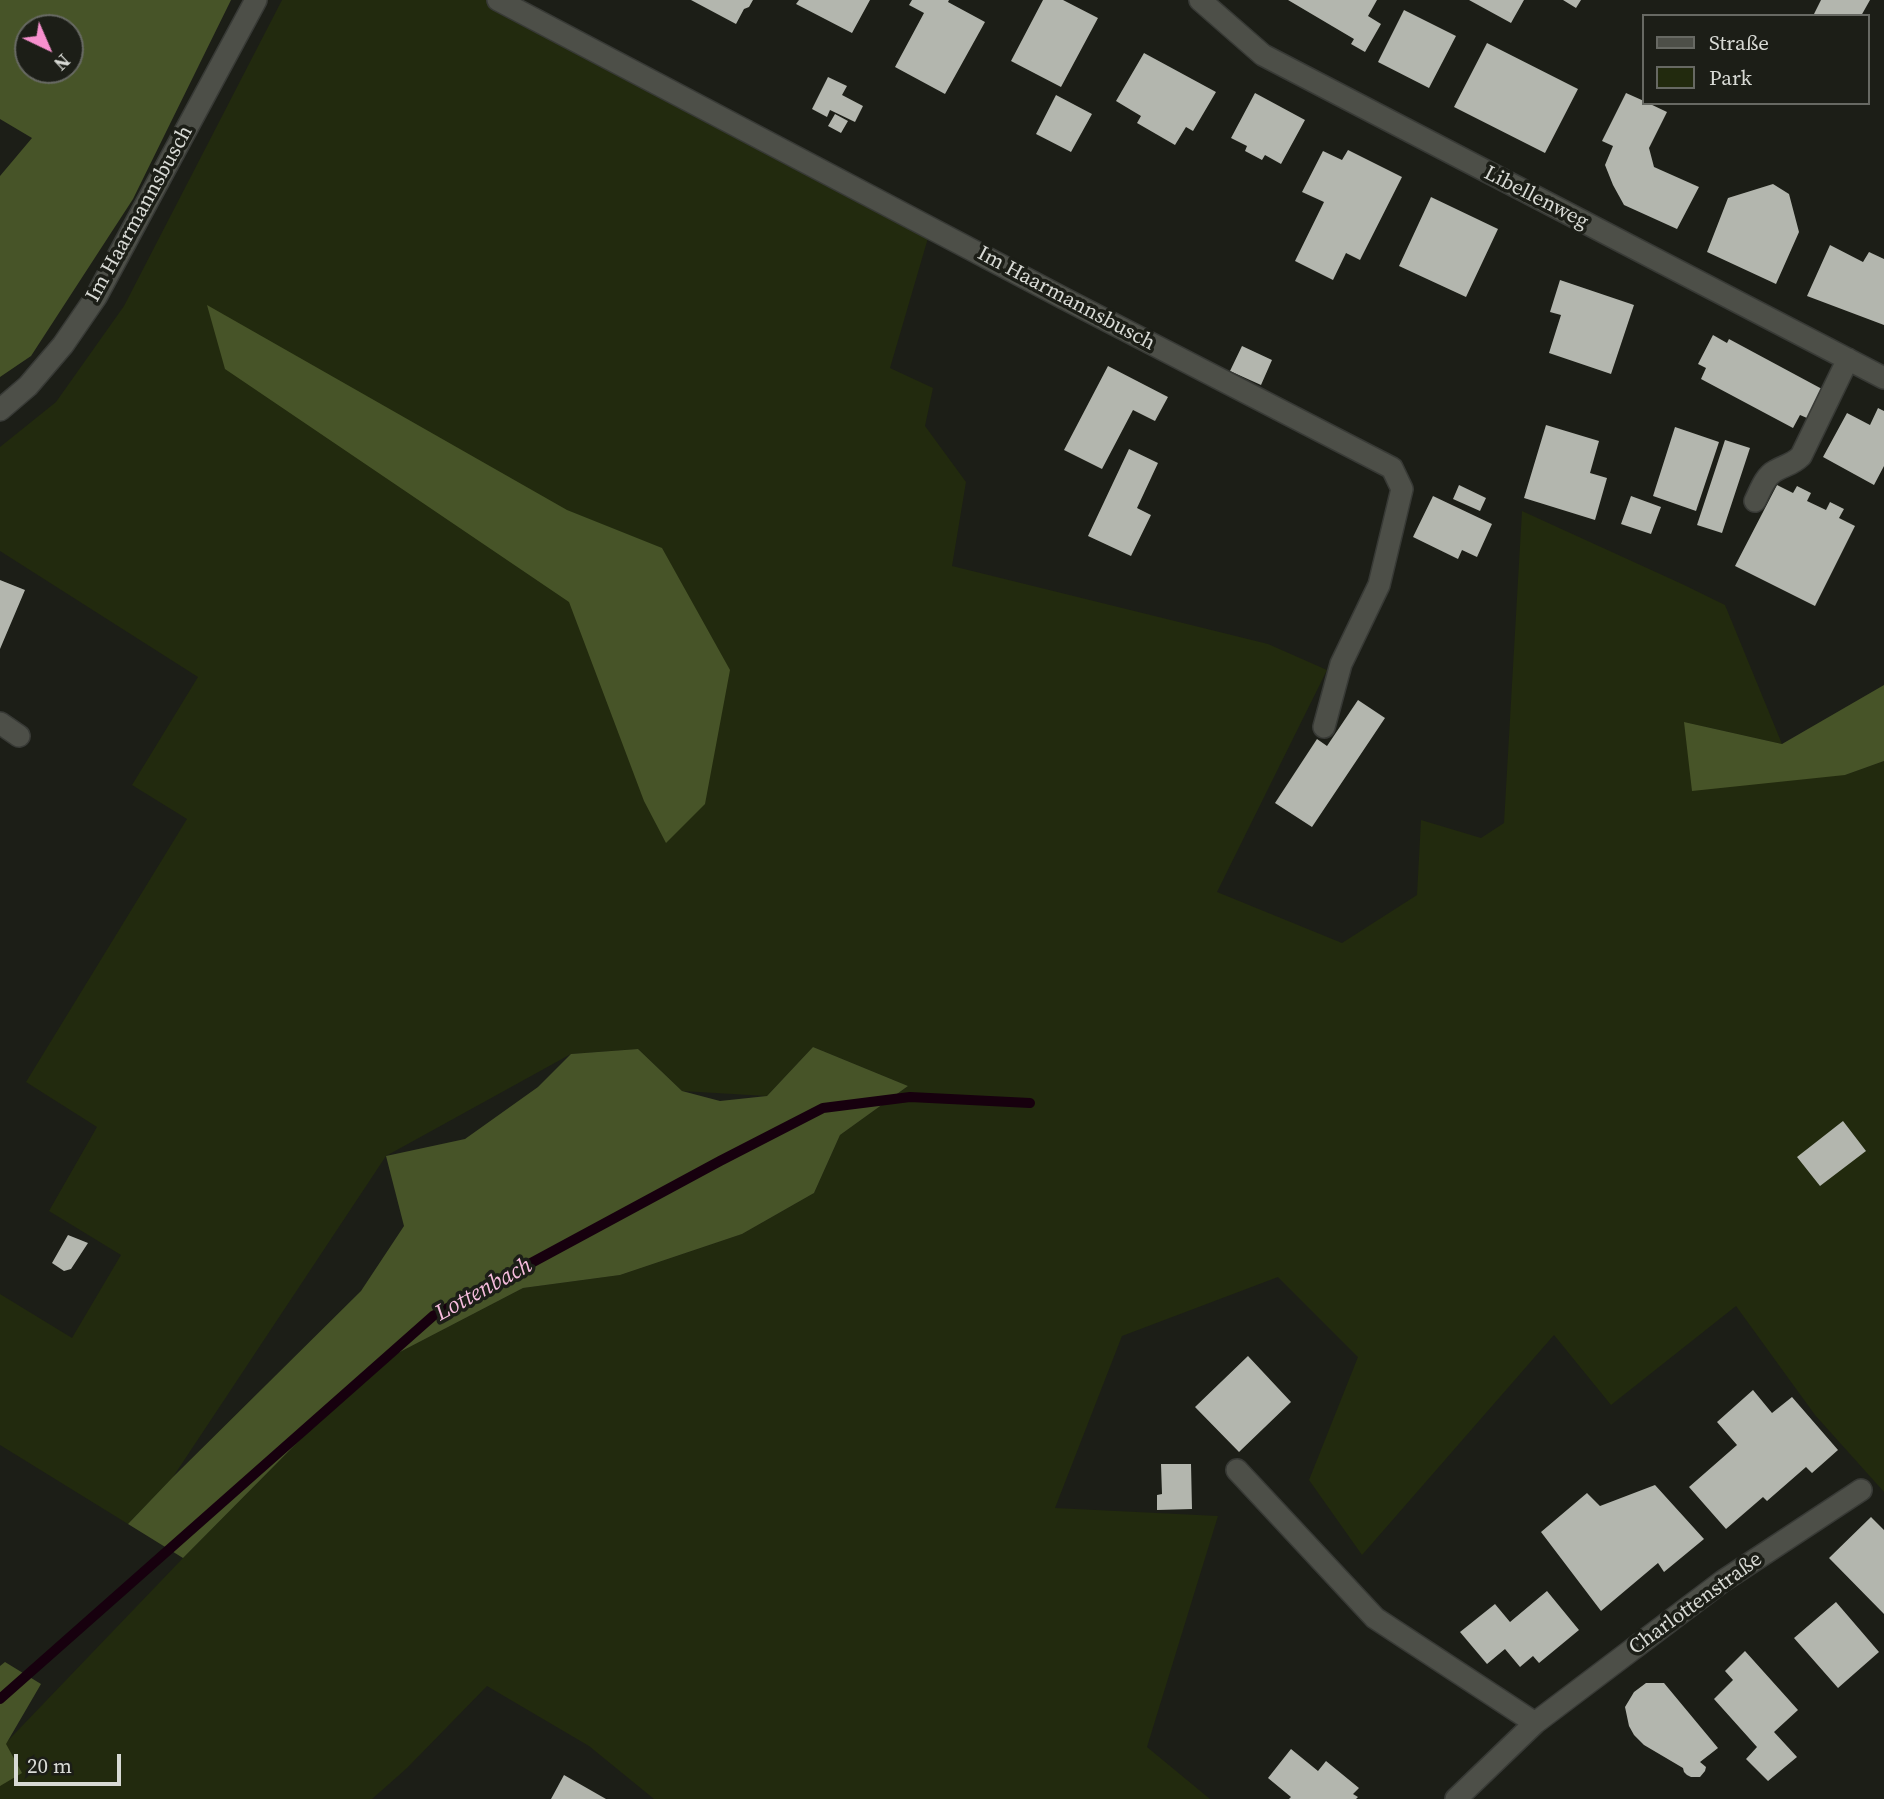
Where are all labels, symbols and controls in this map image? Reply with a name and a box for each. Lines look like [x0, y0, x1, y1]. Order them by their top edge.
north arrow [14, 14, 84, 84]
legend [1643, 14, 1870, 105]
text: Straße [1709, 28, 1769, 57]
text: N [48, 49, 76, 77]
text: Park [1709, 63, 1752, 92]
street label: Im Haarmannsbusch [81, 121, 199, 307]
street label: Libellenweg [1480, 161, 1592, 235]
street label: Im Haarmannsbusch [973, 241, 1159, 357]
water label: Lottenbach [431, 1252, 537, 1328]
street label: Charlottenstraße [1625, 1547, 1767, 1661]
scale bar [18, 1740, 124, 1784]
text: 20 m [27, 1751, 72, 1780]

